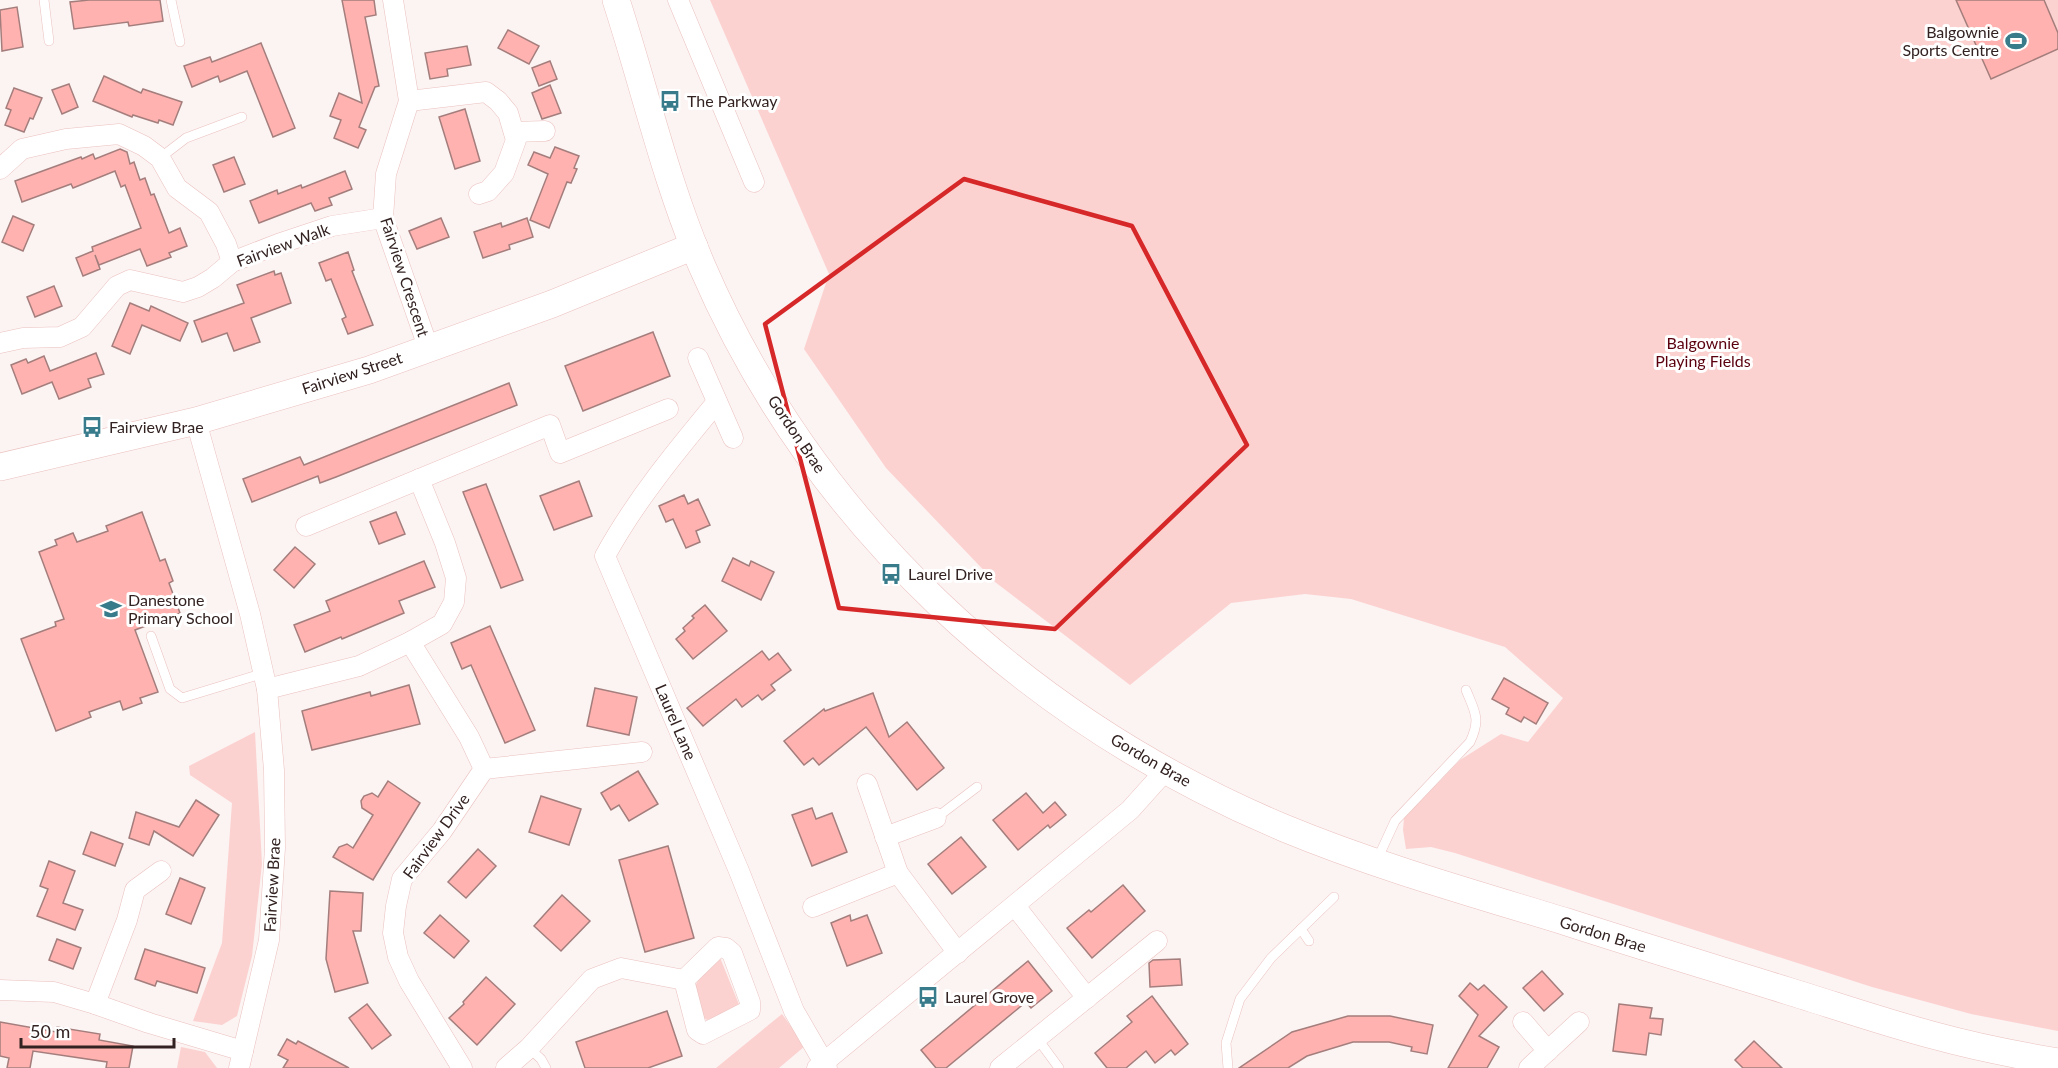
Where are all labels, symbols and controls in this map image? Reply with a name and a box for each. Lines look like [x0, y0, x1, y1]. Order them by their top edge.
place label: Balgownie Sports Centre [1902, 22, 1999, 59]
sports icon: Balgownie Sports Centre [2004, 29, 2028, 53]
bus stop icon: The Parkway [658, 89, 682, 113]
place label: The Parkway [687, 91, 778, 110]
street label: Fairview Crescent [377, 215, 434, 339]
street label: Fairview Walk [234, 219, 333, 270]
park label: Balgownie Playing Fields [1655, 333, 1751, 370]
street label: Fairview Street [299, 347, 405, 398]
street label: Gordon Brae [765, 391, 830, 476]
bus stop icon: Fairview Brae [80, 415, 104, 439]
place label: Fairview Brae [109, 417, 204, 436]
bus stop icon: Laurel Drive [879, 562, 903, 586]
place label: Laurel Drive [908, 564, 993, 583]
place label: Danestone Primary School [128, 590, 233, 627]
school or university icon: Danestone Primary School [99, 597, 123, 621]
street label: Laurel Lane [652, 681, 701, 763]
street label: Gordon Brae [1108, 729, 1195, 790]
street label: Fairview Drive [398, 789, 473, 882]
street label: Fairview Brae [260, 837, 283, 933]
street label: Gordon Brae [1558, 911, 1649, 956]
bus stop icon: Laurel Grove [916, 985, 940, 1009]
place label: Laurel Grove [945, 987, 1034, 1006]
scale bar [21, 1011, 174, 1049]
text: 50 m [30, 1020, 70, 1042]

